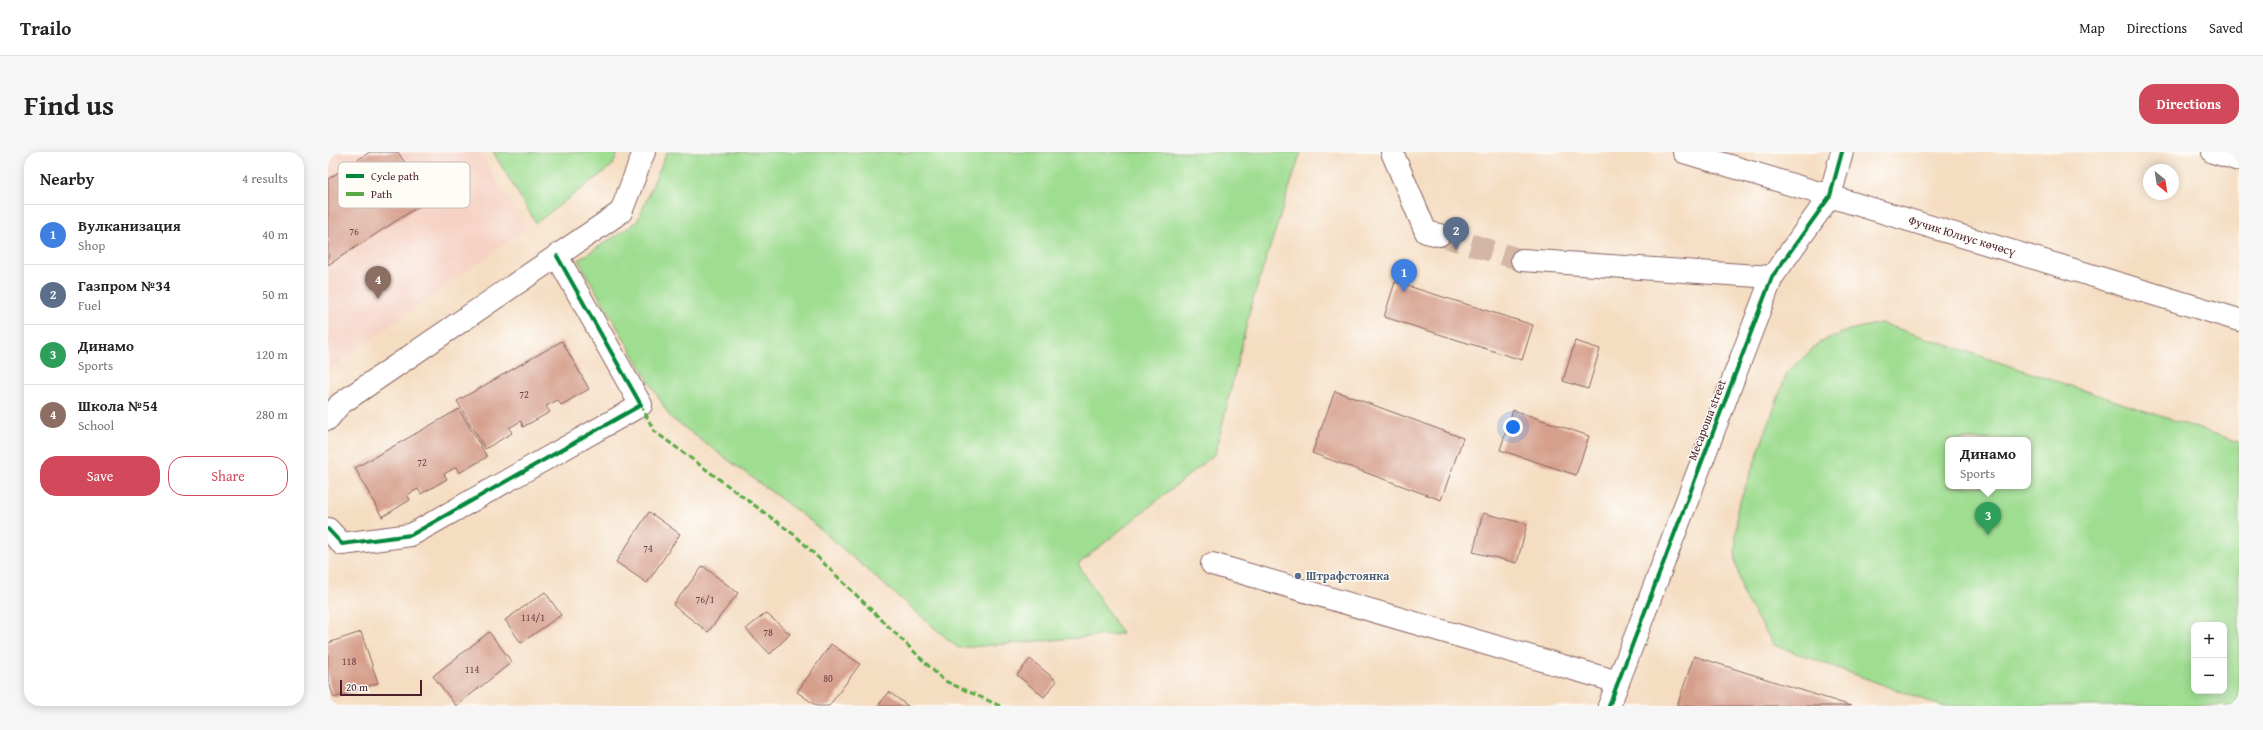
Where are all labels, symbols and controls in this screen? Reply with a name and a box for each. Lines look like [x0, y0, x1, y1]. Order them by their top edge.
text: Trailo [20, 14, 71, 42]
text: Map [2079, 18, 2105, 38]
text: Directions [2127, 18, 2187, 38]
text: Saved [2209, 18, 2243, 38]
text: Find us [24, 84, 114, 125]
button: Directions [2139, 84, 2239, 124]
legend [338, 162, 470, 208]
north arrow [2143, 164, 2179, 200]
text: Nearby [40, 166, 94, 191]
text: Cycle path [371, 168, 420, 184]
text: 4 results [242, 169, 288, 188]
text: Path [371, 186, 393, 202]
street label: Фучик Юлиус көчөсү [1907, 211, 2018, 260]
text: Вулканизация [78, 215, 181, 236]
pin: 2 [1443, 217, 1469, 250]
house number: 76 [349, 224, 359, 239]
text: 1 [50, 225, 56, 244]
text: 40 m [262, 225, 288, 244]
text: Shop [78, 236, 105, 255]
pin: 1 [1391, 259, 1417, 292]
pin: 4 [365, 266, 391, 299]
text: Газпром №34 [78, 275, 171, 296]
text: 2 [50, 285, 56, 304]
text: 50 m [262, 285, 288, 304]
text: Fuel [78, 296, 101, 315]
text: Динамо [78, 335, 134, 356]
text: 3 [50, 345, 56, 364]
text: 120 m [256, 345, 288, 364]
text: Sports [78, 356, 113, 375]
street label: Месароша street [1683, 376, 1730, 463]
house number: 72 [519, 387, 529, 402]
text: Школа №54 [78, 395, 158, 416]
text: 4 [50, 405, 56, 424]
text: 280 m [256, 405, 288, 424]
text: School [78, 416, 114, 435]
your location [1503, 417, 1523, 437]
popup [1945, 437, 2031, 489]
text: Динамо [1960, 443, 2016, 464]
house number: 72 [417, 455, 427, 470]
button: Save [40, 456, 160, 496]
button: Share [168, 456, 288, 496]
text: Sports [1960, 464, 1995, 483]
pin: 3 [1975, 502, 2001, 535]
house number: 74 [643, 541, 653, 556]
place label: Штрафстоянка [1306, 567, 1390, 584]
marker: Штрафстоянка [1293, 571, 1303, 581]
house number: 76/1 [695, 592, 715, 607]
house number: 114/1 [521, 610, 545, 625]
map controls [2191, 622, 2227, 694]
button: + [2191, 622, 2227, 658]
house number: 78 [763, 625, 773, 640]
house number: 118 [342, 654, 356, 669]
button: − [2191, 658, 2227, 694]
house number: 114 [465, 662, 479, 677]
house number: 80 [823, 671, 833, 686]
scale bar [340, 678, 422, 697]
text: 20 m [346, 679, 368, 695]

